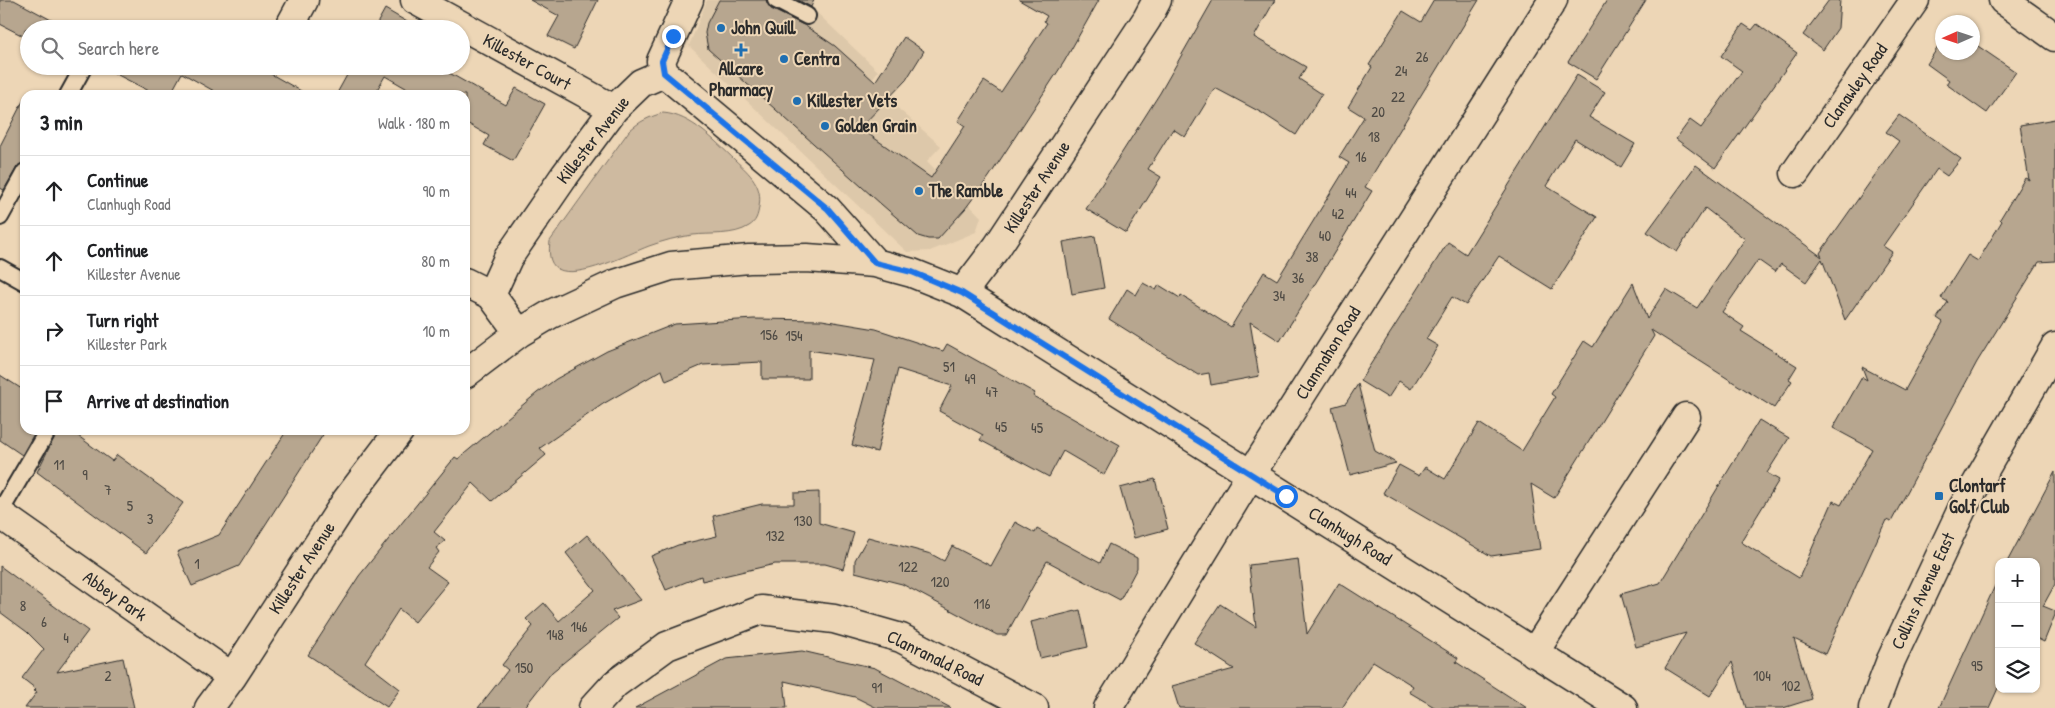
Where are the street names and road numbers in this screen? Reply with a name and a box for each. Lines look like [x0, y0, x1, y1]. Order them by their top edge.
street label: Killester Court [479, 27, 576, 96]
street label: Clanawley Road [1816, 38, 1893, 133]
street label: Killester Avenue [550, 90, 635, 189]
street label: Killester Avenue [997, 136, 1076, 238]
street label: Clanmahon Road [1289, 301, 1366, 404]
street label: Clanhugh Road [1304, 500, 1397, 571]
street label: Killester Avenue [262, 517, 341, 619]
street label: Collins Avenue East [1885, 528, 1961, 653]
street label: Abbey Park [78, 565, 153, 627]
street label: Clanranald Road [883, 623, 988, 692]

